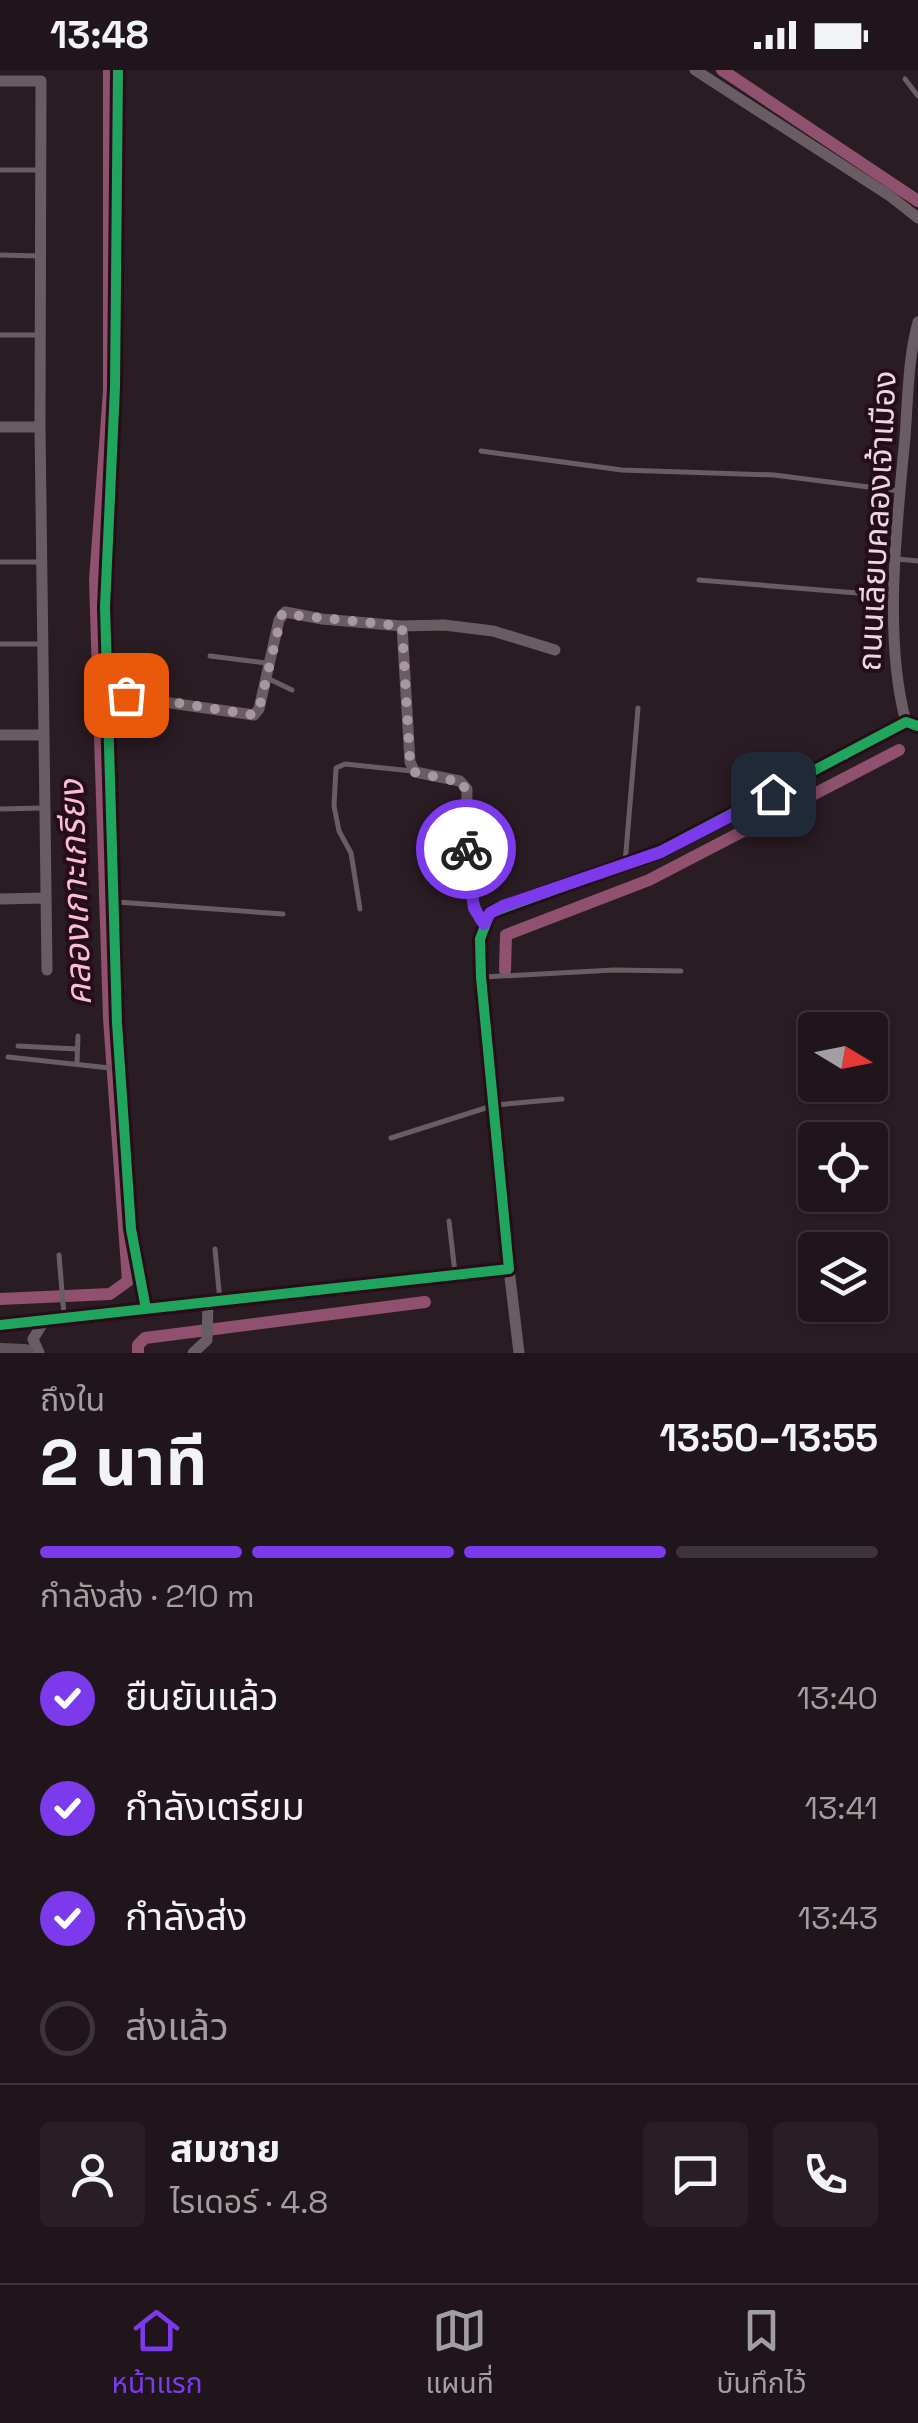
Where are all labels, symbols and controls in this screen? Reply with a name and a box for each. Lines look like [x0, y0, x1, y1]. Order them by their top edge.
text: 13:48 [50, 11, 149, 59]
street label: ถนนเลียบคลองเจ้าเมือง [849, 370, 905, 672]
pin [84, 653, 169, 738]
icon: bag [99, 668, 154, 723]
pin [731, 752, 816, 837]
icon: home [746, 767, 801, 822]
water label: คลองเกาะเกรียง [49, 777, 101, 1007]
courier [416, 799, 516, 899]
icon: bike [439, 822, 494, 877]
north arrow [798, 1012, 888, 1102]
map controls [798, 1012, 888, 1322]
button: locate [798, 1122, 888, 1212]
button: layers [798, 1232, 888, 1322]
text: ถึงใน [40, 1380, 105, 1420]
text: 13:50–13:55 [660, 1414, 878, 1462]
text: 2 นาที [40, 1421, 207, 1504]
text: กำลังส่ง · 210 m [40, 1576, 255, 1616]
icon: check [40, 1671, 95, 1726]
text: ยืนยันแล้ว [125, 1673, 278, 1721]
text: 13:40 [797, 1678, 878, 1718]
icon: check [40, 1781, 95, 1836]
text: กำลังเตรียม [125, 1783, 305, 1831]
text: 13:41 [805, 1788, 878, 1828]
icon: check [40, 1891, 95, 1946]
text: กำลังส่ง [125, 1893, 247, 1941]
text: 13:43 [798, 1898, 878, 1938]
text: ส่งแล้ว [125, 2003, 229, 2051]
button: person [40, 2122, 145, 2227]
button: chat [643, 2122, 748, 2227]
button: phone [773, 2122, 878, 2227]
text: สมชาย [170, 2125, 280, 2173]
text: ไรเดอร์ · 4.8 [170, 2182, 328, 2222]
tab: หน้าแรก [111, 2303, 203, 2406]
tab: แผนที่ [425, 2303, 494, 2406]
tab: บันทึกไว้ [717, 2303, 807, 2406]

